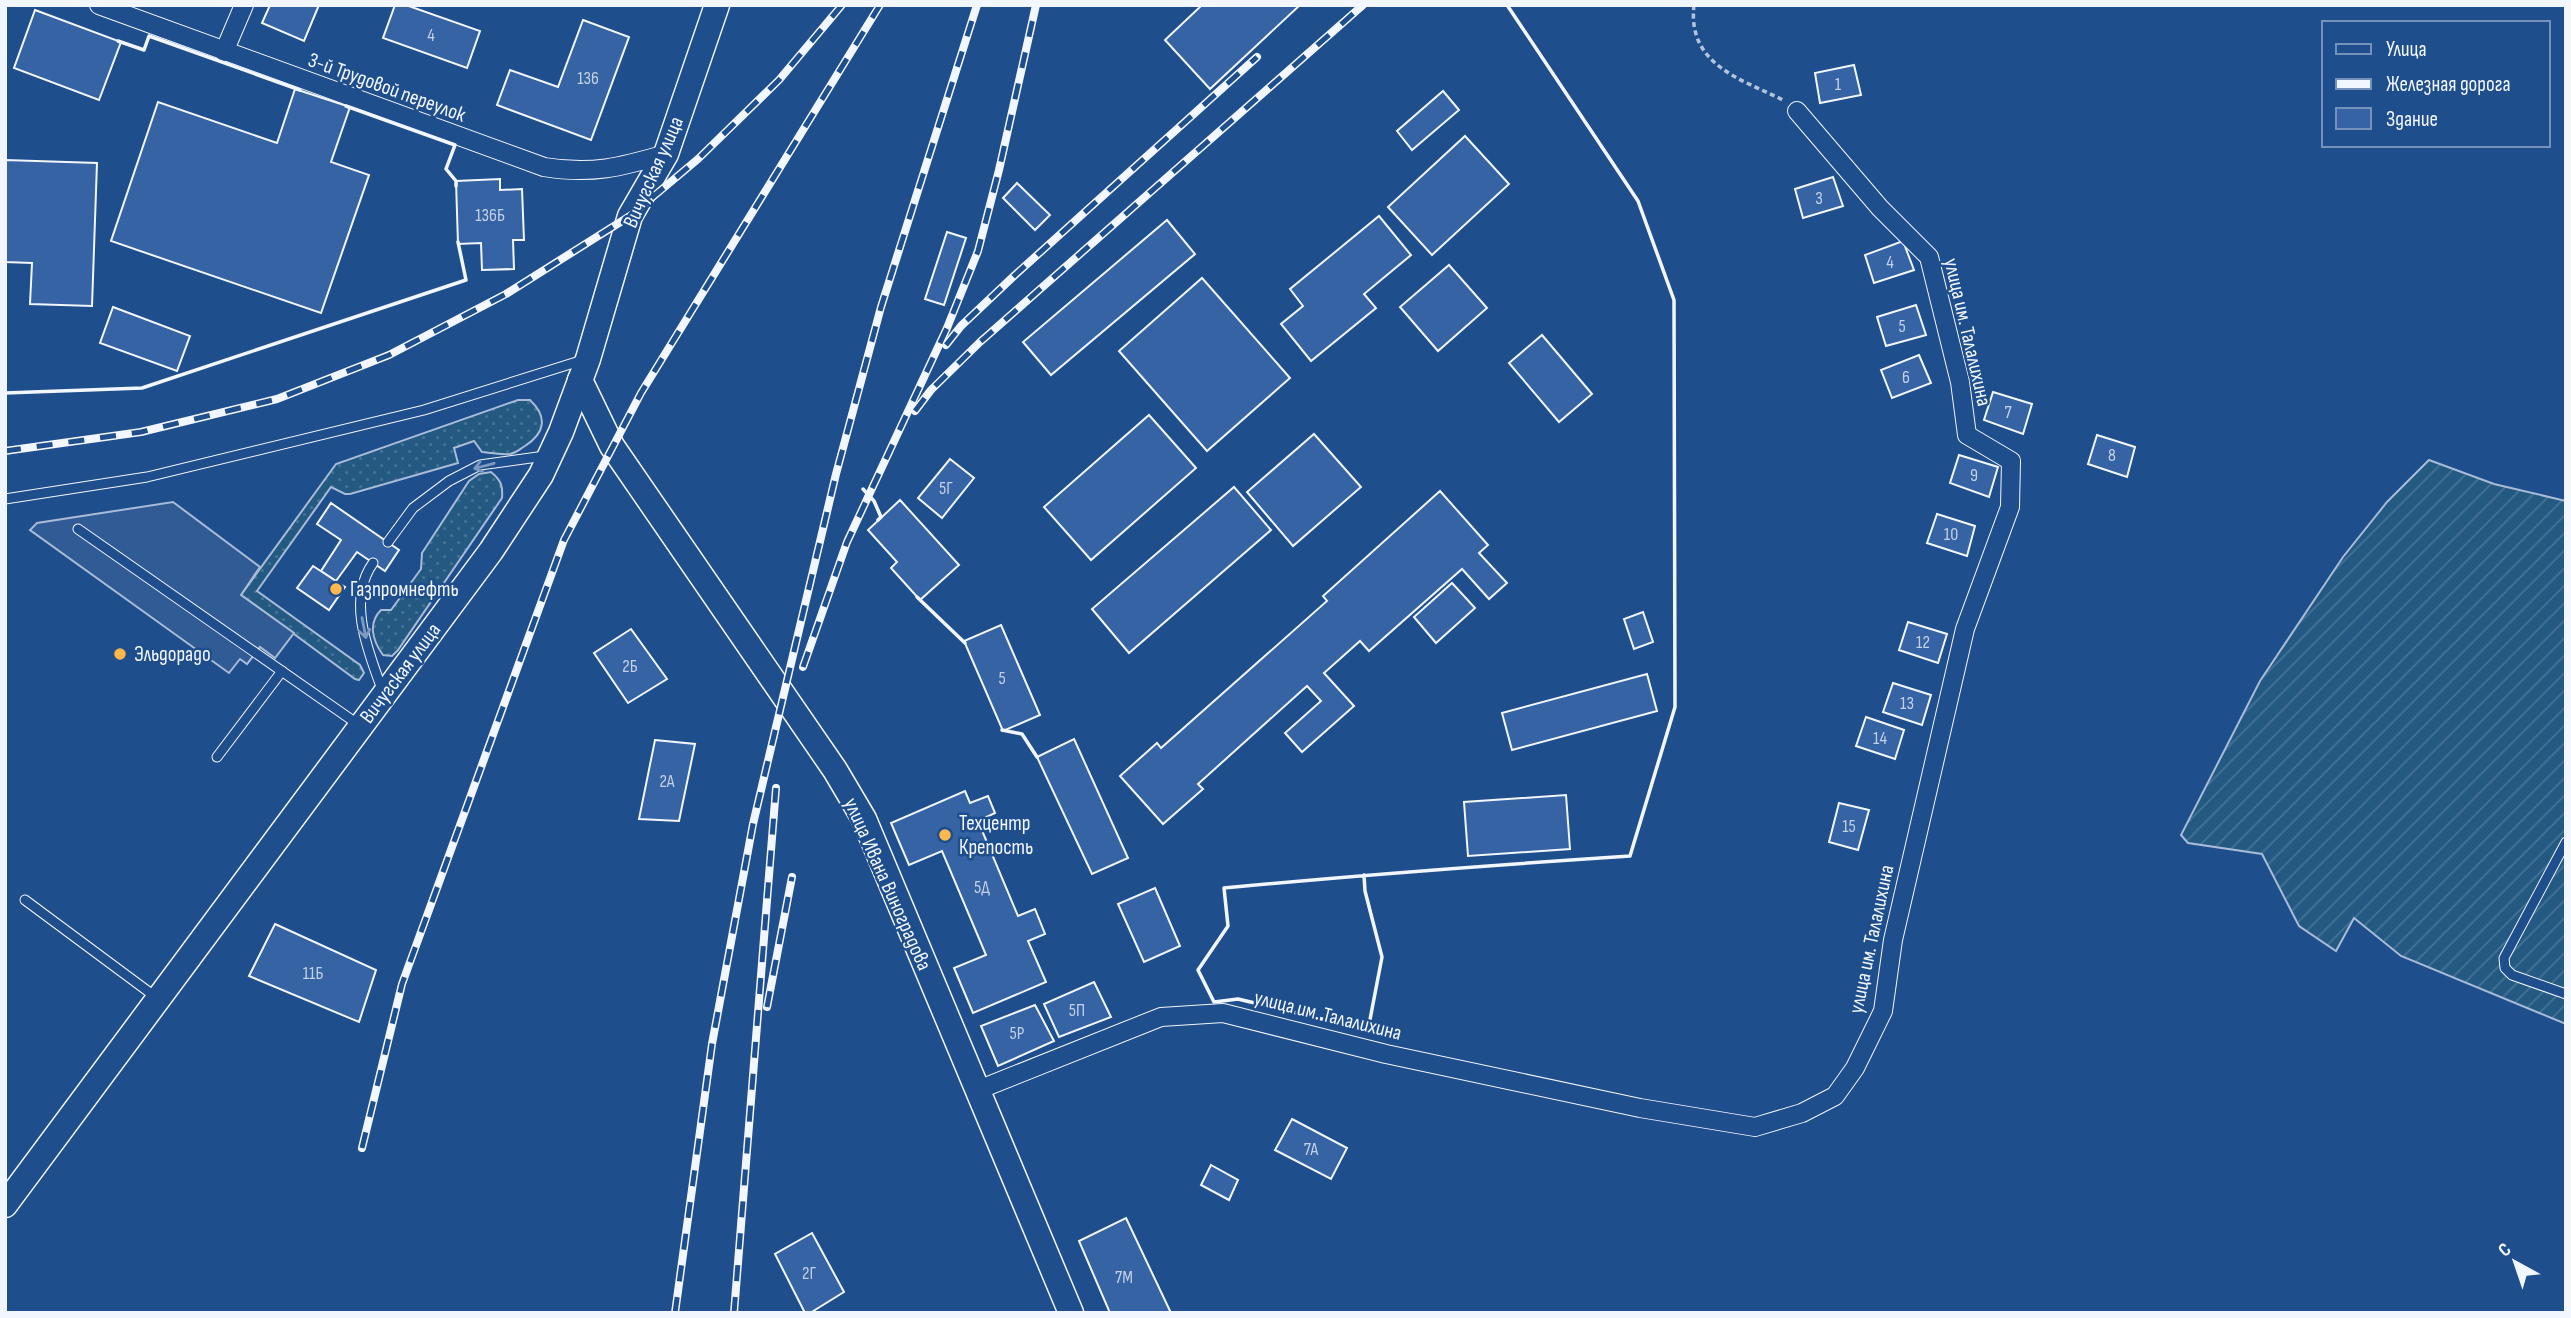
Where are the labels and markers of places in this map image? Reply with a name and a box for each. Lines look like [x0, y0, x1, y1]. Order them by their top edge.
place label: Газпромнефть [350, 577, 459, 602]
marker: Газпромнефть [328, 581, 344, 597]
place label: Эльдорадо [134, 642, 211, 667]
marker: Эльдорадо [112, 646, 128, 662]
place label: Техцентр Крепость [959, 811, 1033, 860]
marker: Техцентр Крепость [937, 827, 953, 843]

